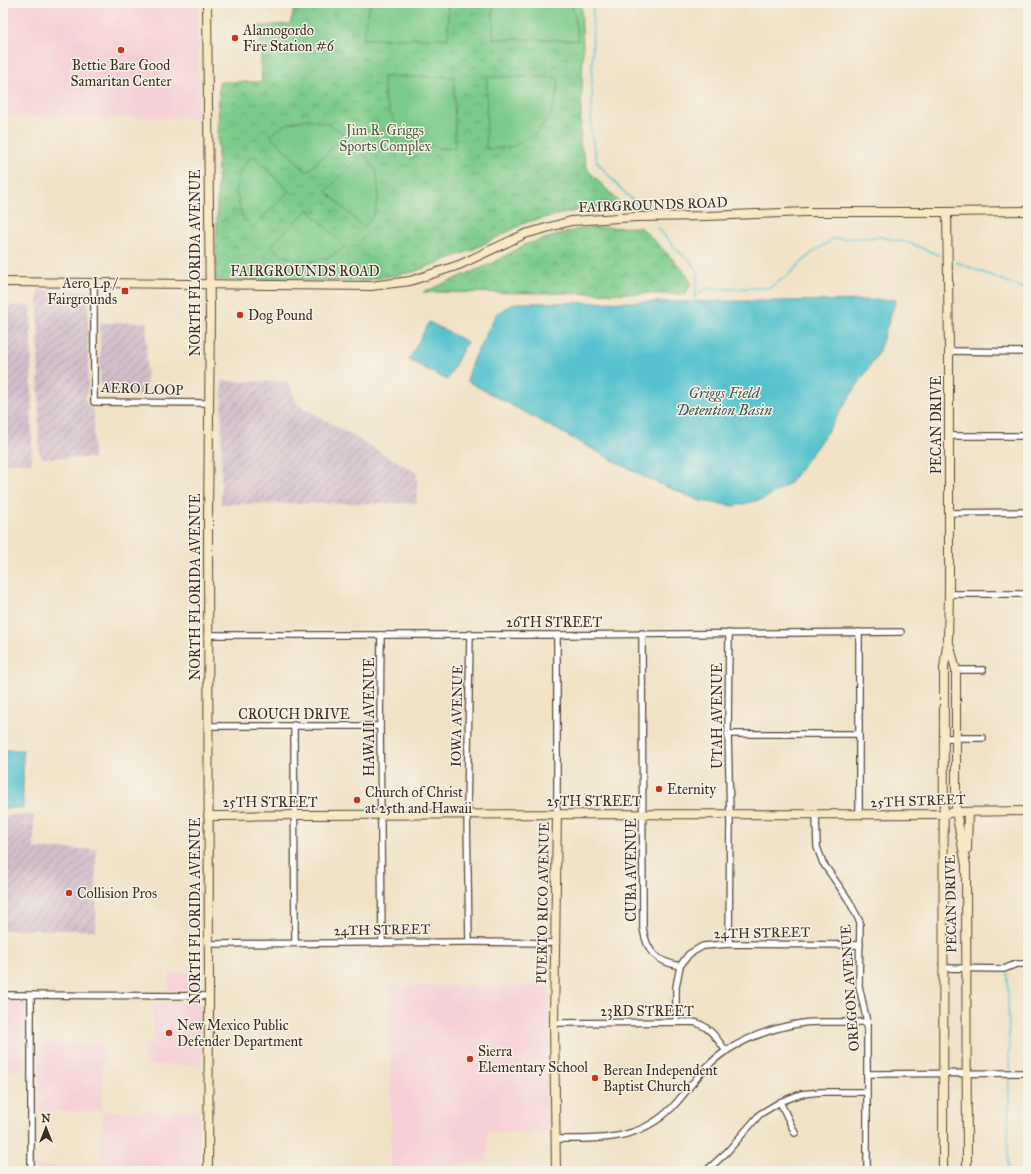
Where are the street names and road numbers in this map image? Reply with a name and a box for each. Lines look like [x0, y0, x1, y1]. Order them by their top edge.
street label: NORTH FLORIDA AVENUE [187, 170, 204, 356]
street label: FAIRGROUNDS ROAD [578, 194, 728, 216]
street label: FAIRGROUNDS ROAD [230, 263, 380, 280]
street label: PECAN DRIVE [928, 376, 945, 474]
street label: AERO LOOP [100, 379, 183, 399]
street label: NORTH FLORIDA AVENUE [187, 494, 204, 680]
street label: 26TH STREET [506, 614, 602, 631]
street label: HAWAII AVENUE [361, 657, 378, 777]
street label: UTAH AVENUE [709, 663, 726, 769]
street label: IOWA AVENUE [448, 665, 466, 767]
street label: CROUCH DRIVE [238, 706, 350, 723]
street label: 25TH STREET [870, 791, 966, 811]
street label: 25TH STREET [546, 793, 642, 810]
street label: 25TH STREET [222, 794, 318, 811]
street label: NORTH FLORIDA AVENUE [187, 818, 204, 1004]
street label: CUBA AVENUE [623, 818, 640, 922]
street label: PUERTO RICO AVENUE [533, 822, 553, 984]
street label: PECAN DRIVE [942, 855, 960, 953]
street label: 24TH STREET [334, 921, 431, 939]
street label: 24TH STREET [714, 924, 811, 942]
street label: OREGON AVENUE [837, 924, 863, 1052]
street label: 23RD STREET [600, 1003, 694, 1020]

